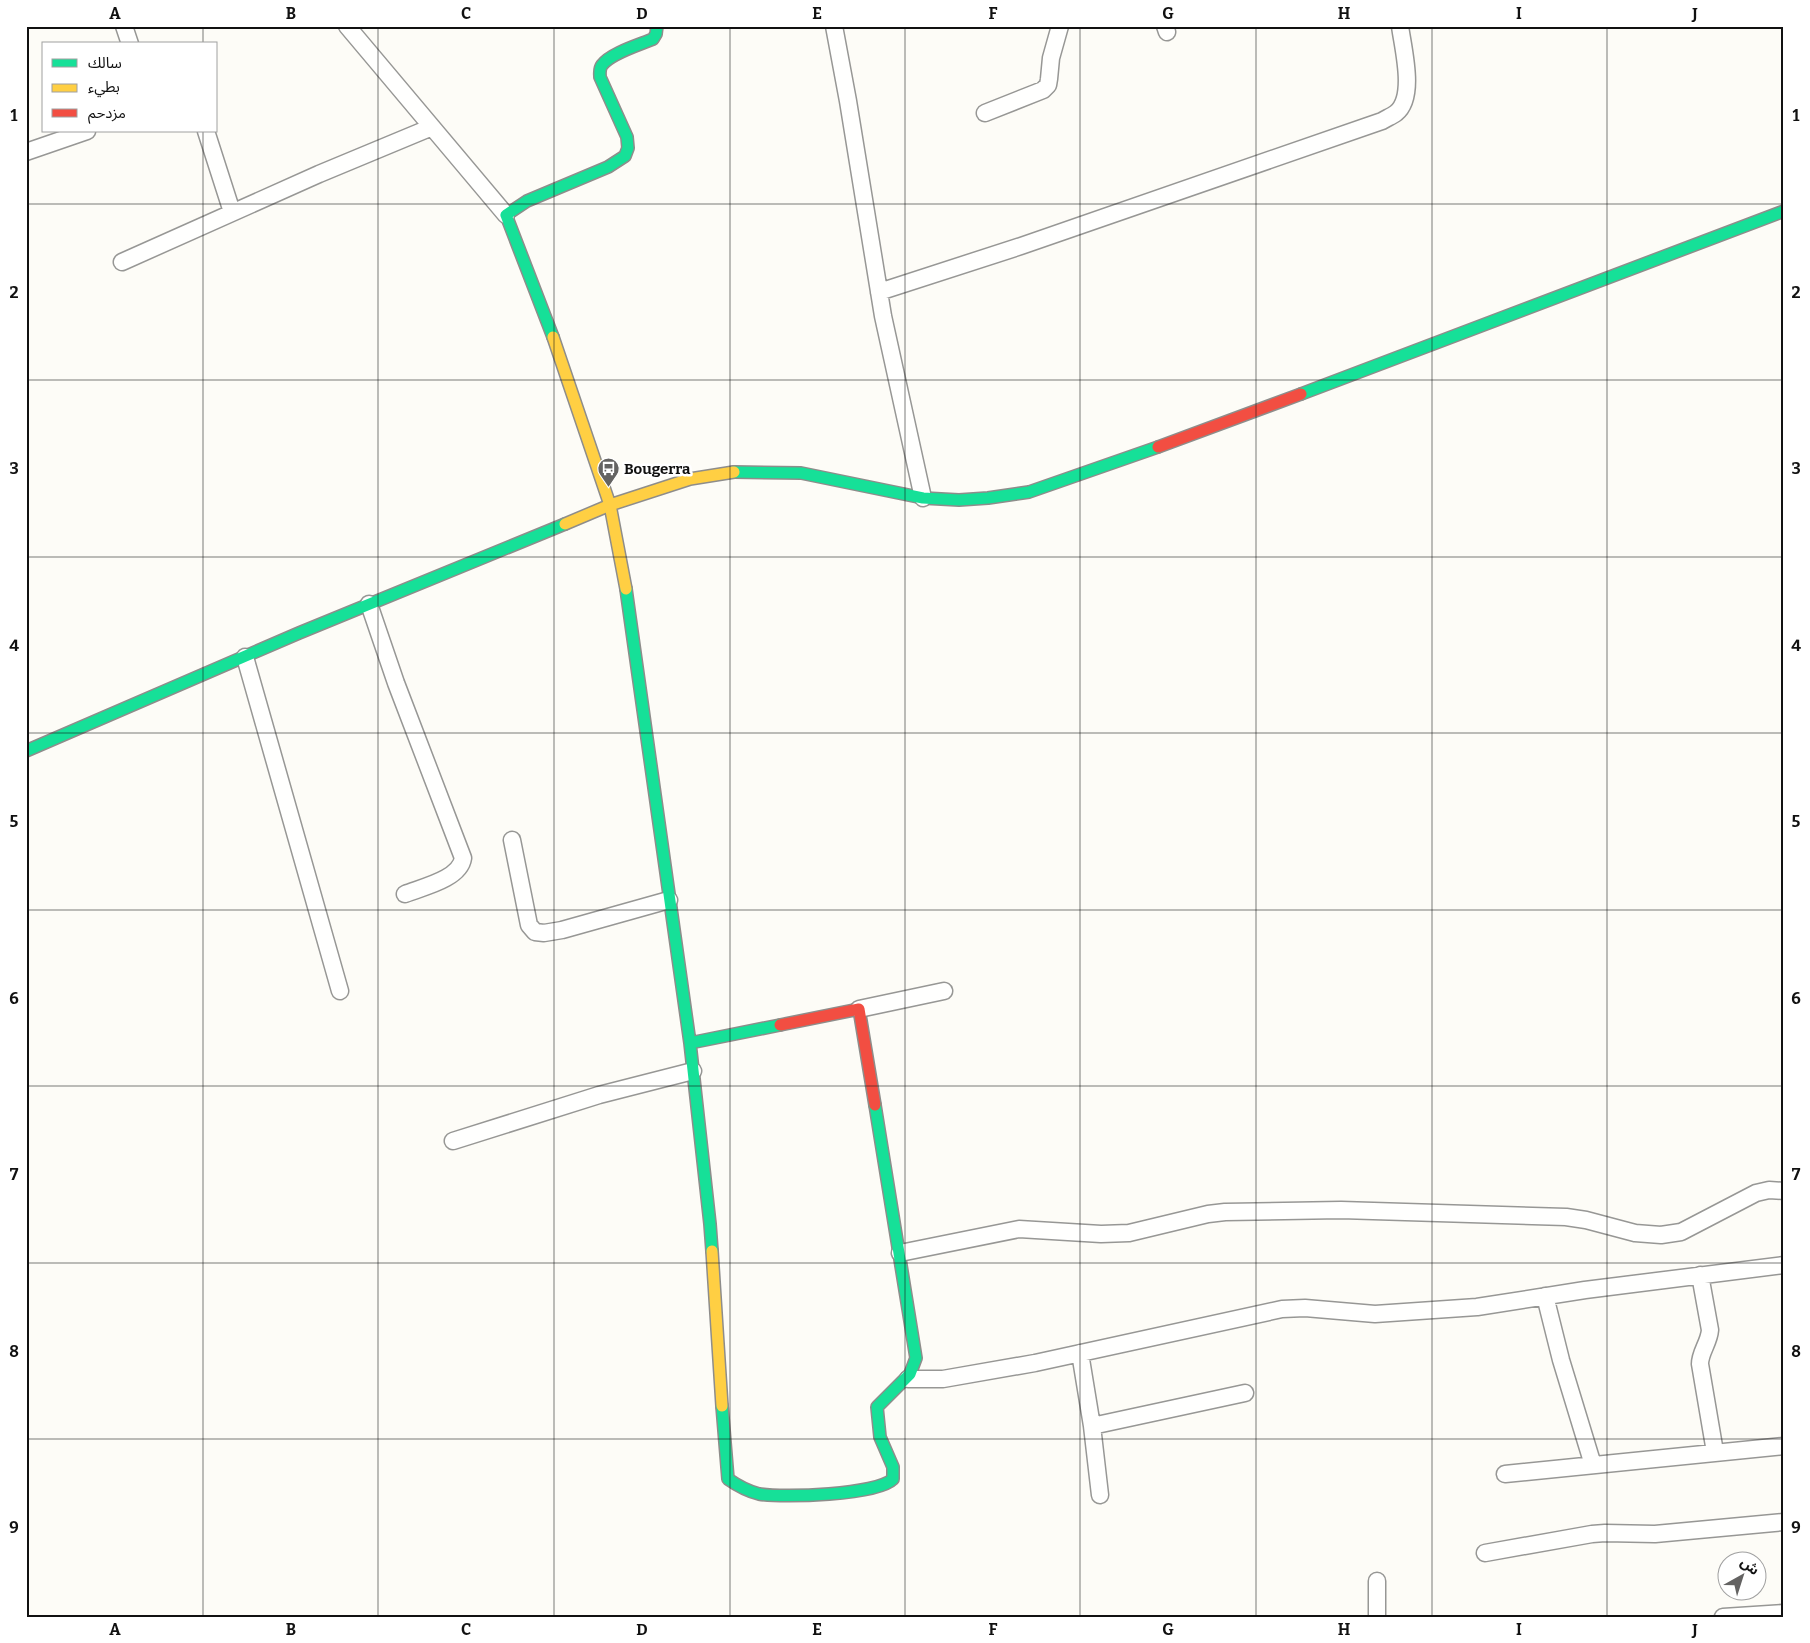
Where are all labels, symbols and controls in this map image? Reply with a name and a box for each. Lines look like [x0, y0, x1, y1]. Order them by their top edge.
text: A [109, 4, 121, 23]
text: B [286, 4, 296, 23]
text: C [461, 4, 471, 23]
text: D [636, 4, 648, 23]
text: E [812, 4, 822, 23]
text: F [989, 4, 998, 23]
text: G [1162, 4, 1174, 23]
text: H [1338, 4, 1351, 23]
text: I [1516, 4, 1522, 23]
text: J [1691, 4, 1698, 23]
legend [42, 42, 218, 132]
text: سالك [88, 54, 122, 72]
text: بطيء [88, 78, 120, 98]
text: مزدحم [88, 104, 126, 124]
text: 1 [11, 106, 18, 125]
text: 1 [1793, 106, 1800, 125]
text: 2 [9, 283, 19, 302]
text: 2 [1791, 283, 1801, 302]
bus stop icon: Bougerra [596, 457, 620, 488]
text: 3 [9, 459, 19, 478]
text: 3 [1791, 459, 1801, 478]
place label: Bougerra [624, 460, 691, 478]
text: 4 [9, 636, 19, 655]
text: 4 [1791, 636, 1801, 655]
text: 5 [10, 812, 19, 831]
text: 5 [1792, 812, 1801, 831]
text: 6 [9, 989, 19, 1008]
text: 6 [1791, 989, 1801, 1008]
text: 7 [10, 1165, 19, 1184]
text: 7 [1792, 1165, 1801, 1184]
text: 8 [9, 1342, 19, 1361]
text: 8 [1791, 1342, 1801, 1361]
text: 9 [9, 1518, 19, 1537]
text: 9 [1791, 1518, 1801, 1537]
north arrow [1718, 1550, 1768, 1600]
text: ش [1737, 1554, 1763, 1579]
text: A [109, 1620, 121, 1639]
text: B [286, 1620, 296, 1639]
text: C [461, 1620, 471, 1639]
text: D [636, 1620, 648, 1639]
text: E [812, 1620, 822, 1639]
text: F [989, 1620, 998, 1639]
text: G [1162, 1620, 1174, 1639]
text: H [1338, 1620, 1351, 1639]
text: I [1516, 1620, 1522, 1639]
text: J [1691, 1620, 1698, 1639]

